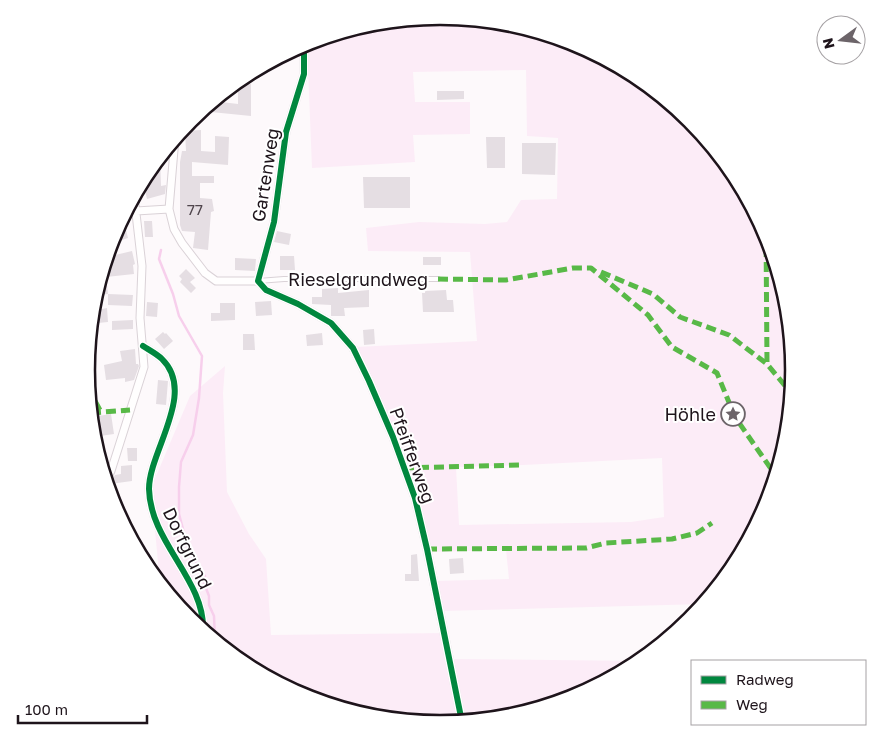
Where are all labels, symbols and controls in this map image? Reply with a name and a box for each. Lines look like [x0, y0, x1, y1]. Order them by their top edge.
north arrow [816, 15, 866, 65]
text: N [818, 36, 838, 51]
street label: Gartenweg [247, 127, 283, 223]
house number: 77 [187, 200, 203, 218]
street label: Rieselgrundweg [288, 268, 428, 290]
place icon: Höhle [720, 401, 746, 427]
place label: Höhle [664, 403, 716, 425]
street label: Pfeifferweg [385, 404, 441, 506]
street label: Dorfgrund [159, 503, 217, 593]
legend [691, 660, 866, 725]
text: Radweg [736, 670, 794, 688]
scale bar [18, 692, 146, 724]
text: Weg [736, 695, 768, 713]
text: 100 m [25, 700, 68, 718]

